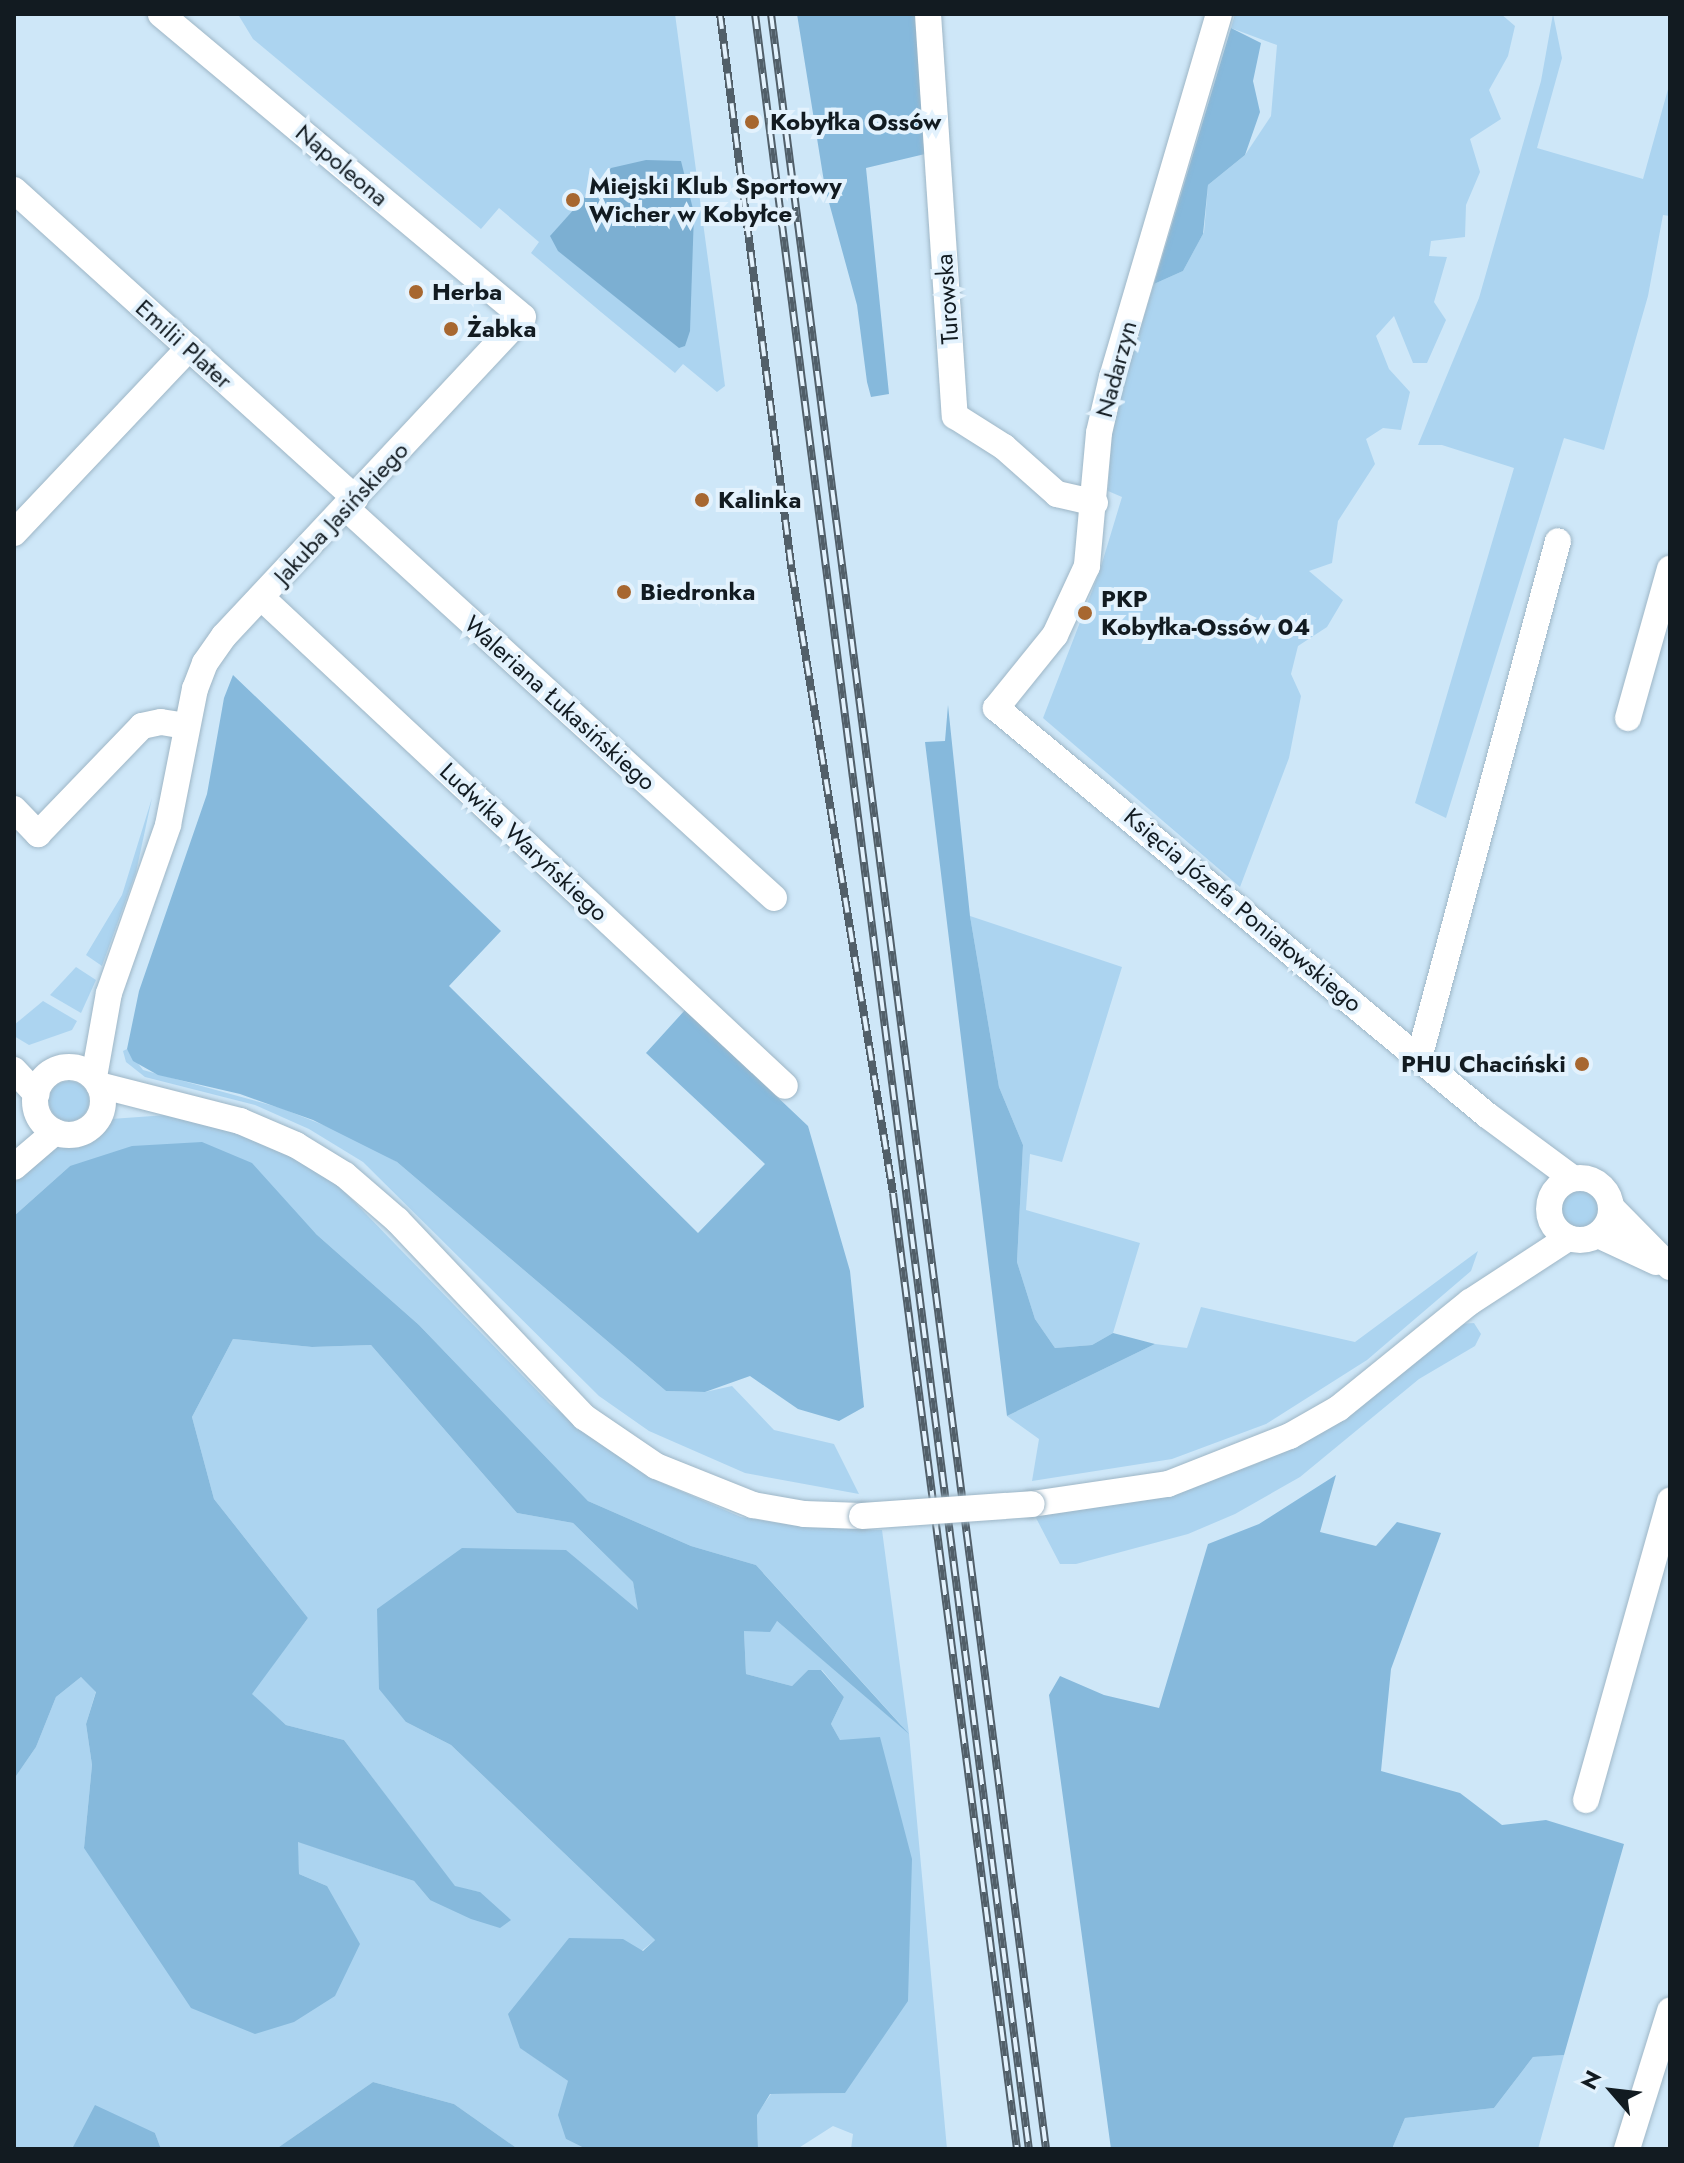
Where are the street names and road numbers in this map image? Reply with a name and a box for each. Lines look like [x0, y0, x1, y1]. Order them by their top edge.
street label: Napoleona [290, 118, 394, 212]
street label: Turowska [929, 253, 965, 345]
street label: Emilii Plater [130, 293, 238, 395]
street label: Nadarzyn [1089, 318, 1143, 420]
street label: Jakuba Jasińskiego [268, 436, 414, 590]
street label: Waleriana Łukasińskiego [458, 610, 662, 796]
street label: Ludwika Waryńskiego [434, 757, 614, 927]
street label: Księcia Józefa Poniatowskiego [1118, 802, 1368, 1018]

